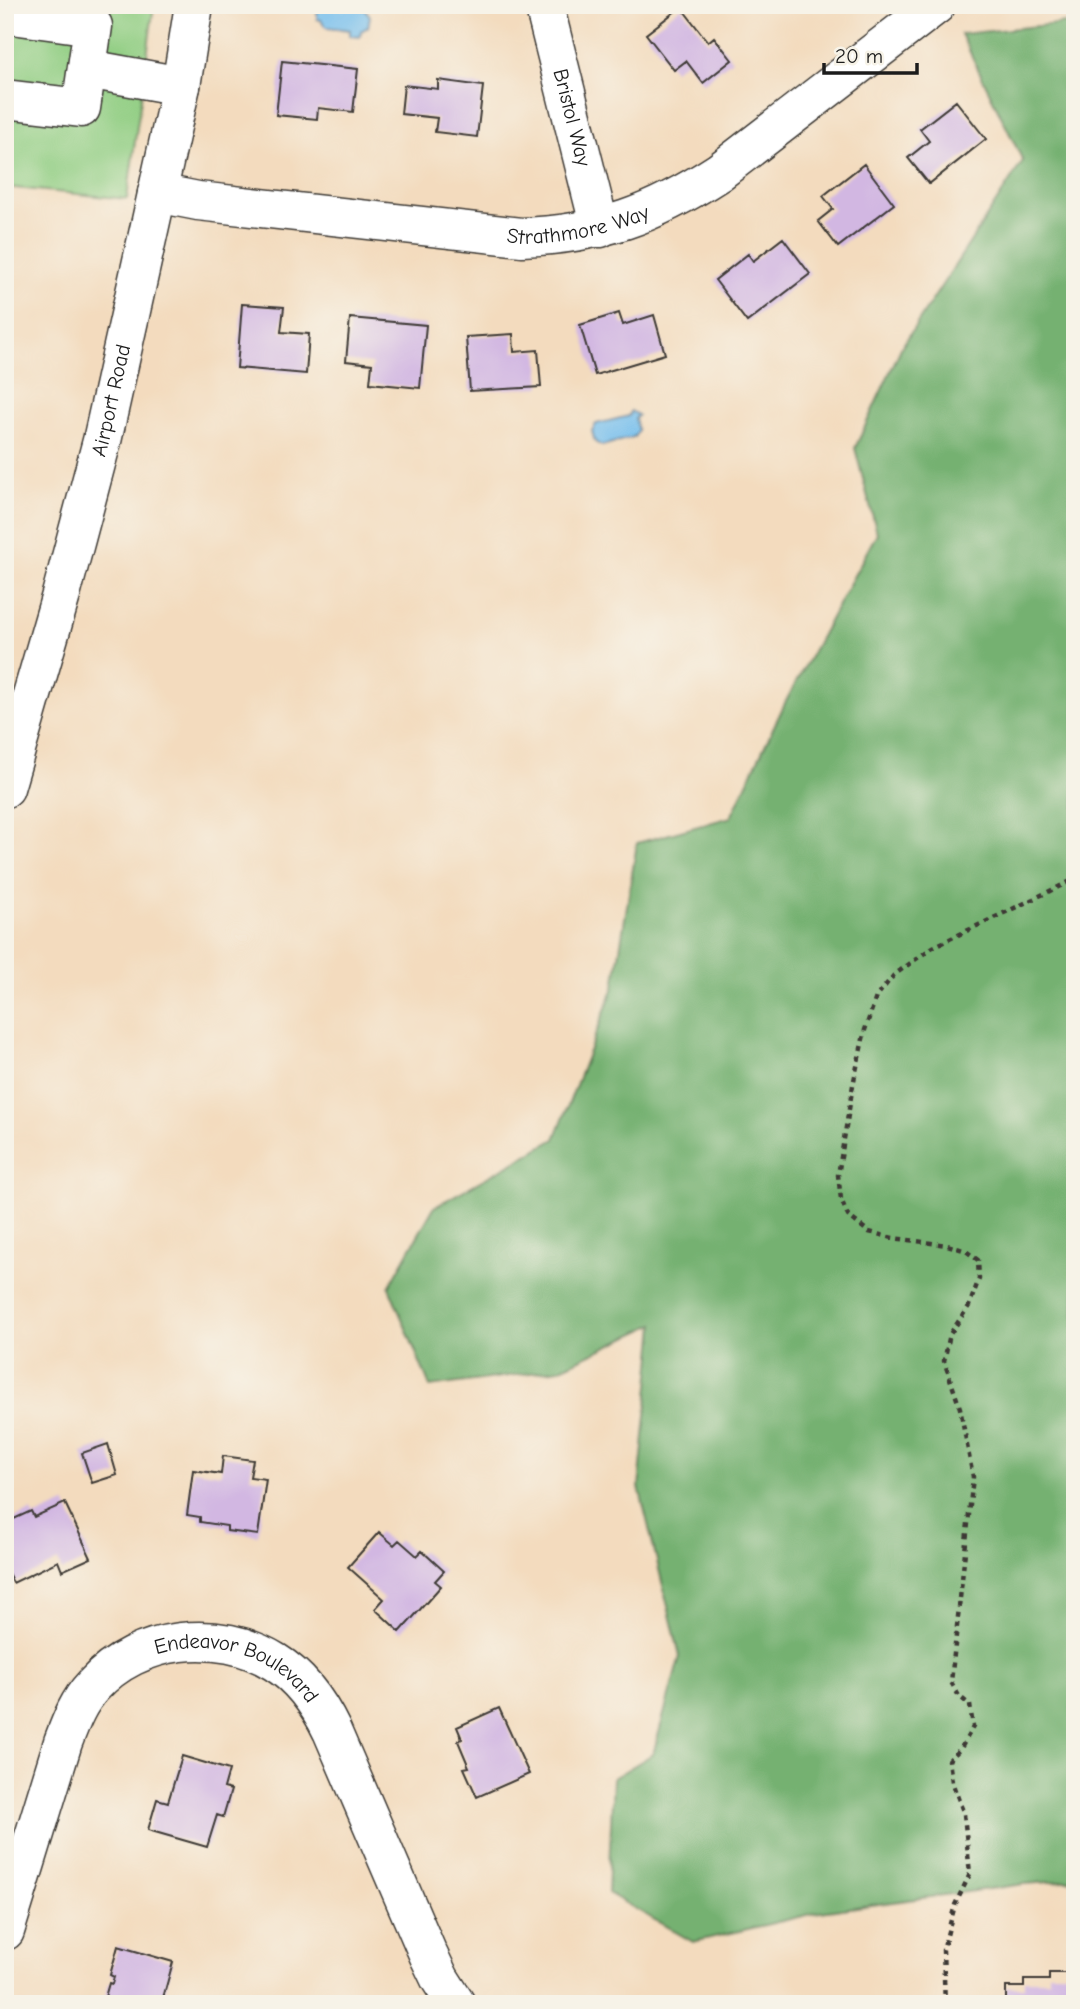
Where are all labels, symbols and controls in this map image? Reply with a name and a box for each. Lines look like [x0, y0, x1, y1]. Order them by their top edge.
scale bar [824, 32, 917, 76]
text: 20 m [835, 44, 883, 68]
street label: Bristol Way [548, 66, 596, 170]
street label: Strathmore Way [506, 200, 653, 249]
street label: Airport Road [86, 342, 135, 459]
street label: Endeavor Boulevard [152, 1629, 324, 1707]

